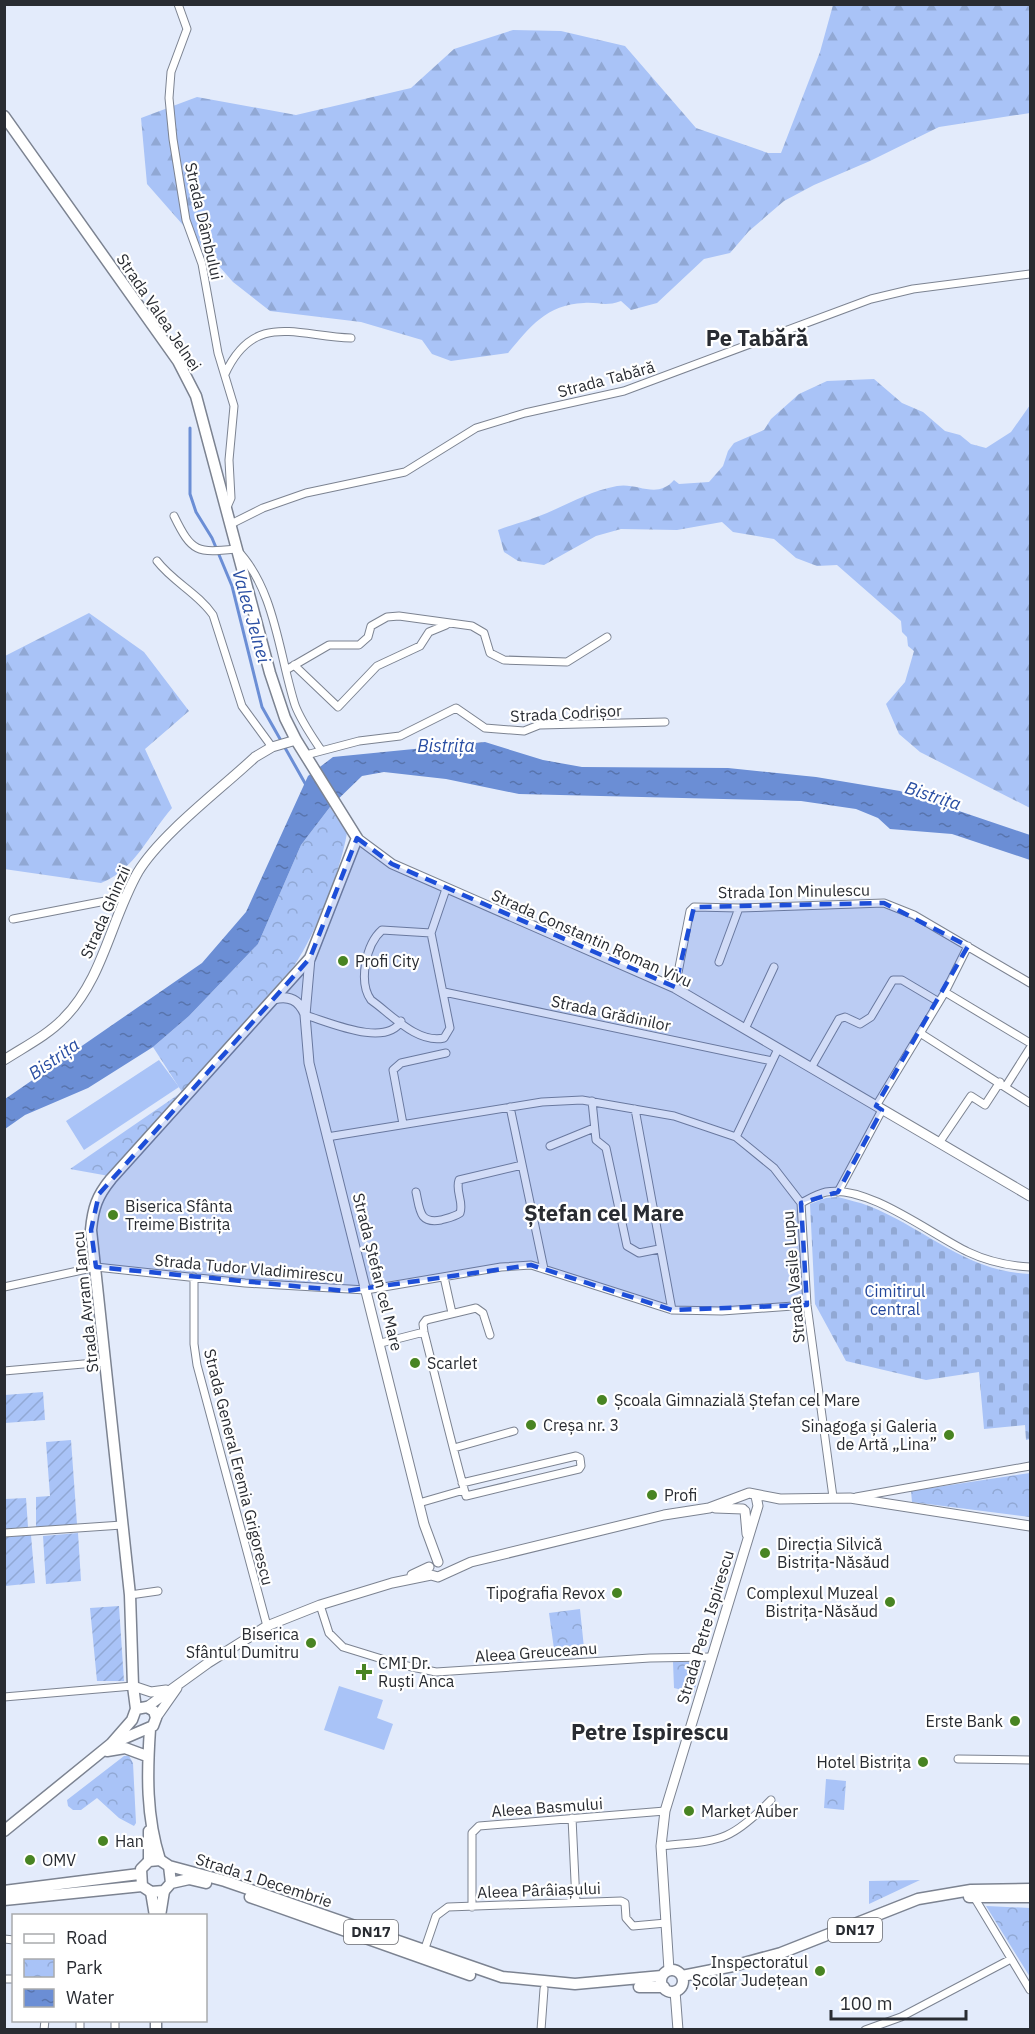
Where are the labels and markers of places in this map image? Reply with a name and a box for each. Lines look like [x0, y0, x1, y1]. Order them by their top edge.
place label: Profi City [355, 951, 420, 971]
marker: Profi City [336, 954, 350, 968]
place label: Biserica Sfânta Treime Bistrița [125, 1196, 233, 1235]
marker: Biserica Sfânta Treime Bistrița [106, 1208, 120, 1222]
place label: Scarlet [427, 1353, 478, 1373]
marker: Scarlet [408, 1356, 422, 1370]
place label: Școala Gimnazială Ștefan cel Mare [614, 1390, 860, 1410]
marker: Școala Gimnazială Ștefan cel Mare [595, 1393, 609, 1407]
place label: Creșa nr. 3 [543, 1415, 619, 1435]
place label: Sinagoga și Galeria de Artă „Lina” [801, 1416, 937, 1454]
marker: Creșa nr. 3 [524, 1418, 538, 1432]
marker: Sinagoga și Galeria de Artă „Lina” [942, 1428, 956, 1442]
place label: Profi [664, 1485, 697, 1505]
marker: Profi [645, 1488, 659, 1502]
place label: Direcția Silvică Bistrița-Năsăud [777, 1534, 890, 1573]
marker: Direcția Silvică Bistrița-Năsăud [758, 1546, 772, 1560]
place label: Tipografia Revox [486, 1583, 605, 1603]
place label: Complexul Muzeal Bistrița-Năsăud [747, 1583, 878, 1622]
marker: Tipografia Revox [610, 1586, 624, 1600]
marker: Complexul Muzeal Bistrița-Năsăud [883, 1595, 897, 1609]
place label: Biserica Sfântul Dumitru [186, 1624, 299, 1662]
marker: Biserica Sfântul Dumitru [304, 1636, 318, 1650]
place label: CMI Dr. Ruști Anca [378, 1653, 455, 1691]
marker: CMI Dr. Ruști Anca [355, 1663, 373, 1681]
place label: Erste Bank [925, 1711, 1004, 1731]
marker: Erste Bank [1008, 1714, 1022, 1728]
place label: Hotel Bistrița [816, 1752, 911, 1773]
marker: Hotel Bistrița [916, 1755, 930, 1769]
place label: Market Auber [701, 1801, 798, 1821]
marker: Market Auber [682, 1804, 696, 1818]
place label: Han [115, 1831, 144, 1851]
marker: Han [96, 1834, 110, 1848]
place label: OMV [42, 1850, 76, 1870]
marker: OMV [23, 1853, 37, 1867]
place label: Inspectoratul Școlar Județean [692, 1952, 808, 1991]
marker: Inspectoratul Școlar Județean [813, 1964, 827, 1978]

